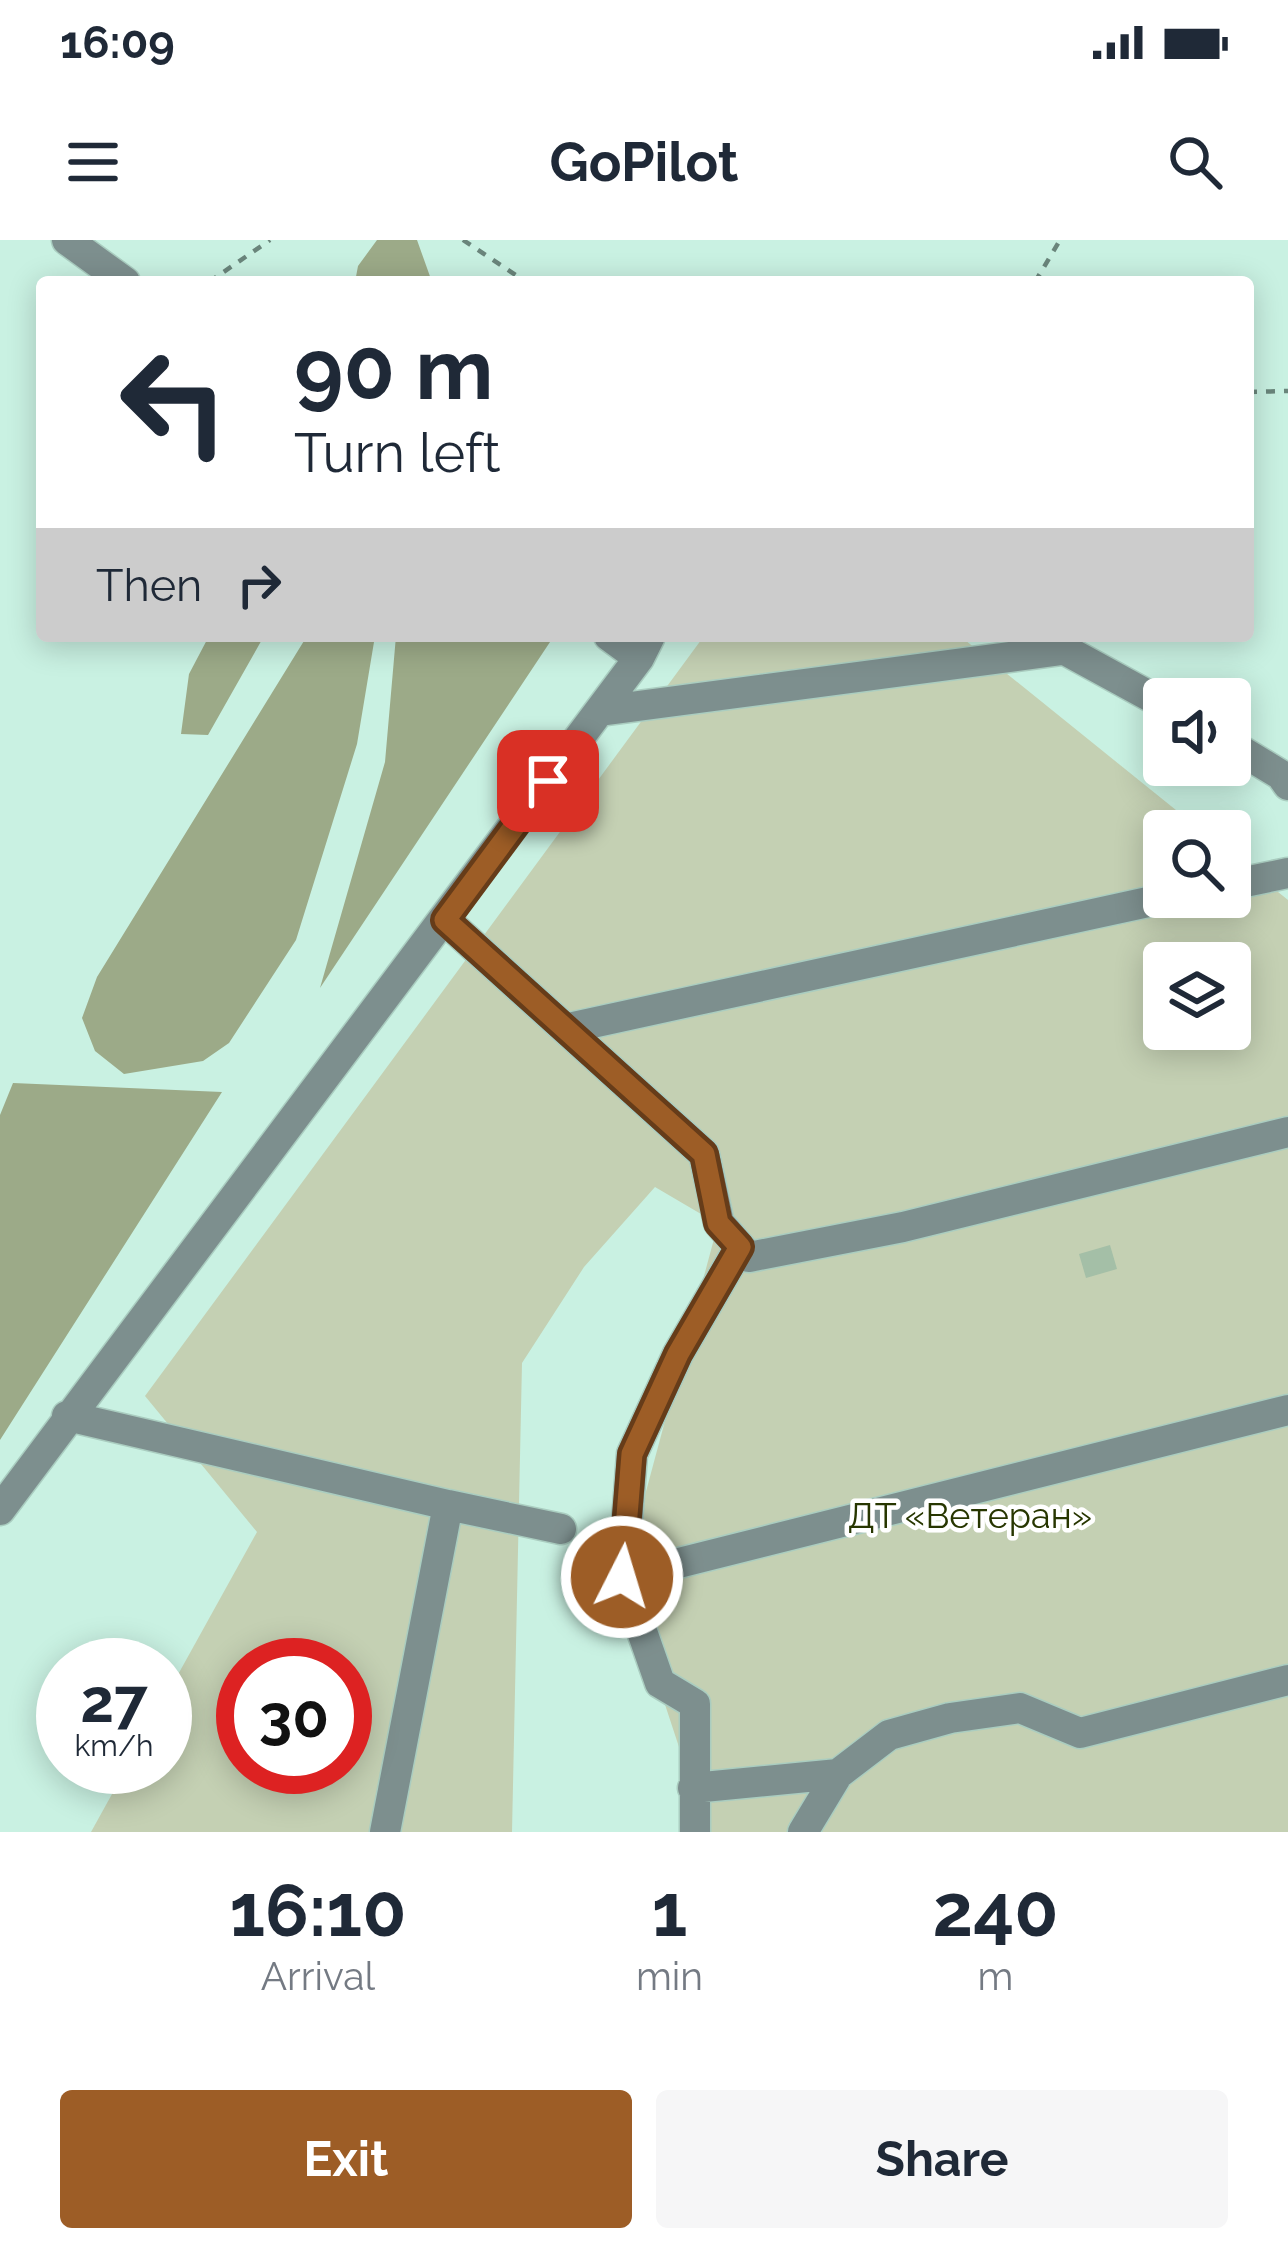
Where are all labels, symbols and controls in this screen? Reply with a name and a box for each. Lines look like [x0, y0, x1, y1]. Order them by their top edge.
text: 16:09 [60, 16, 175, 69]
icon: menu [60, 129, 126, 195]
icon: search [1162, 129, 1228, 195]
text: GoPilot [550, 130, 738, 194]
text: 90 m [294, 320, 493, 419]
icon: left [96, 324, 252, 480]
text: Turn left [294, 421, 501, 485]
icon: right [226, 552, 292, 618]
text: Then [96, 559, 202, 612]
map controls [1143, 678, 1251, 1050]
button: sound [1143, 678, 1251, 786]
pin [497, 730, 599, 832]
icon: arrive [515, 748, 581, 814]
button: search [1143, 810, 1251, 918]
button: layers [1143, 942, 1251, 1050]
park label: ДТ «Ветеран» [848, 1494, 1092, 1536]
position arrow [559, 1514, 685, 1640]
speed limit sign: 30 [216, 1638, 372, 1794]
text: 27 [80, 1666, 148, 1736]
text: km/h [74, 1728, 154, 1763]
text: 16:10 [230, 1868, 406, 1953]
text: 1 [652, 1868, 687, 1953]
text: 240 [933, 1868, 1058, 1953]
text: Arrival [261, 1953, 375, 1999]
text: min [636, 1953, 703, 1999]
text: m [978, 1953, 1013, 1999]
button: Exit [60, 2090, 632, 2228]
button: Share [656, 2090, 1228, 2228]

